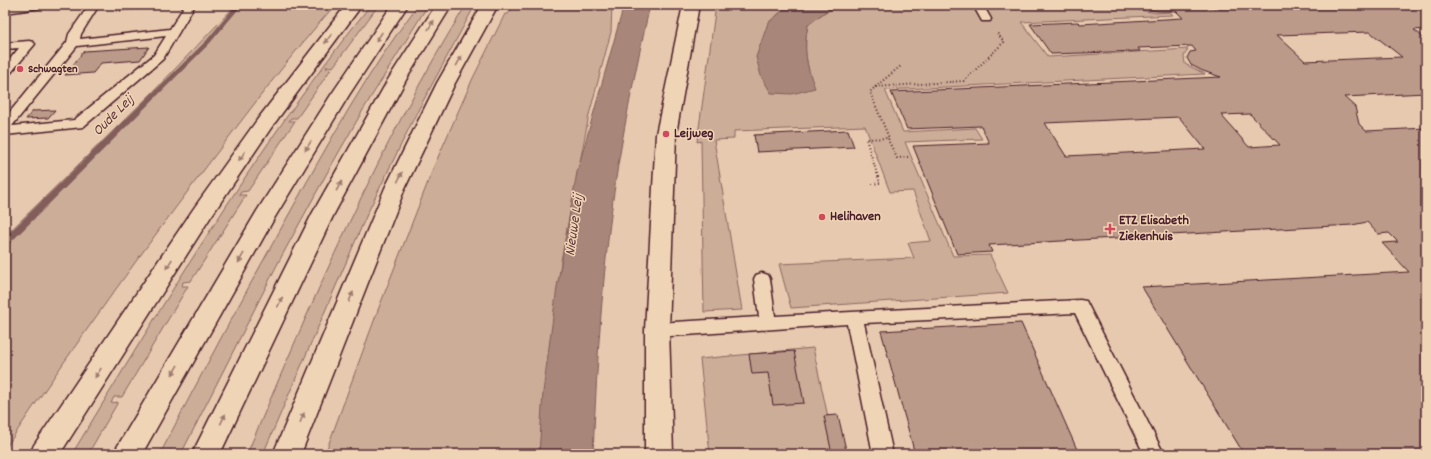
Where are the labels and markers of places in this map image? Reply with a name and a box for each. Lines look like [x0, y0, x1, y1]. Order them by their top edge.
place label: Schwagten [28, 61, 78, 78]
marker: Schwagten [15, 64, 25, 74]
place label: Leijweg [674, 124, 713, 144]
marker: Leijweg [661, 129, 671, 139]
place label: Helihaven [830, 207, 881, 227]
place label: ETZ Elisabeth Ziekenhuis [1119, 211, 1189, 247]
marker: Helihaven [817, 212, 827, 222]
marker: ETZ Elisabeth Ziekenhuis [1104, 223, 1116, 235]

